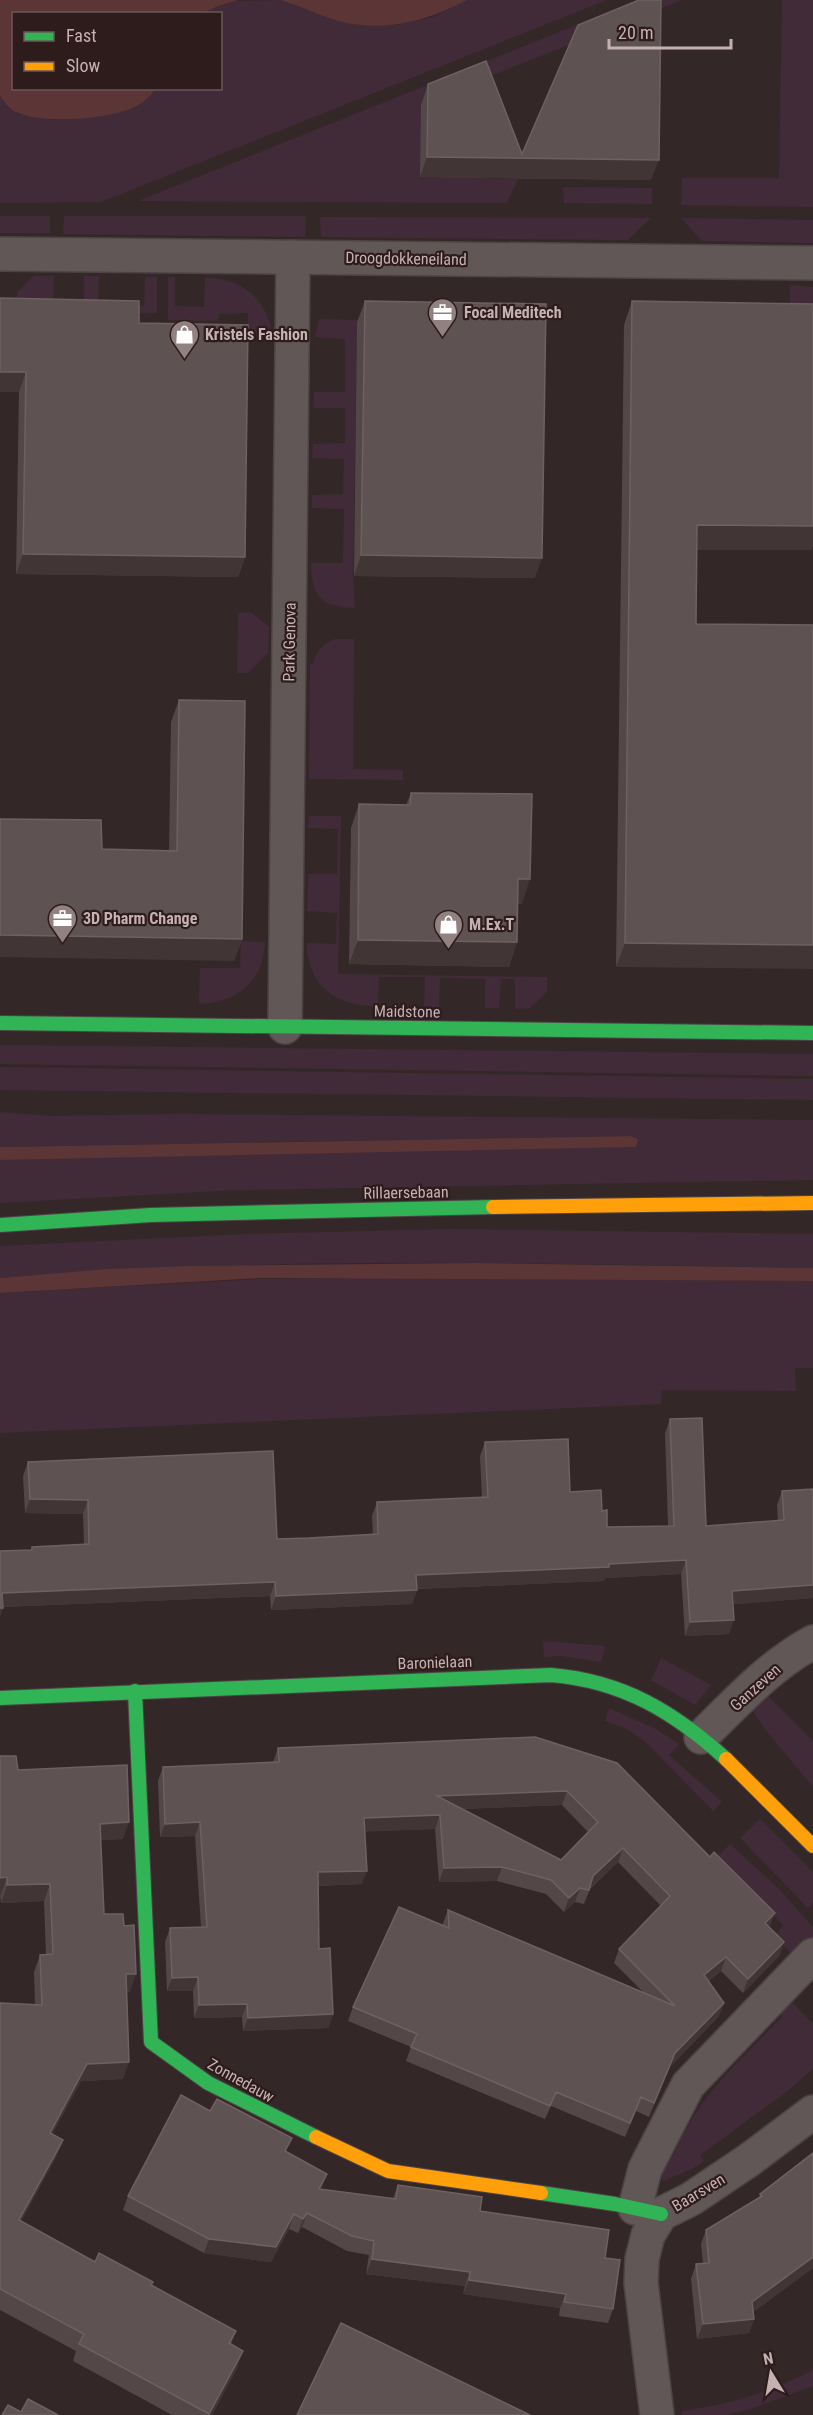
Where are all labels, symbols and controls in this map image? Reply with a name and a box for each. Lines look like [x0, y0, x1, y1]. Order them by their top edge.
legend [12, 12, 222, 90]
scale bar [609, 12, 730, 50]
text: 20 m [618, 22, 653, 43]
text: Fast [66, 25, 97, 46]
text: Slow [66, 55, 101, 76]
street label: Droogdokkeneiland [345, 248, 467, 269]
office icon: Focal Meditech [427, 296, 459, 338]
place label: Focal Meditech [464, 303, 562, 322]
shop icon: Kristels Fashion [168, 318, 200, 360]
place label: Kristels Fashion [205, 325, 308, 344]
street label: Park Genova [279, 602, 300, 682]
office icon: 3D Pharm Change [46, 902, 78, 944]
shop icon: M.Ex.T [432, 908, 464, 950]
place label: 3D Pharm Change [83, 909, 198, 928]
place label: M.Ex.T [469, 915, 515, 934]
street label: Maidstone [374, 1001, 440, 1022]
street label: Rillaersebaan [363, 1182, 449, 1203]
street label: Baronielaan [397, 1652, 473, 1673]
street label: Ganzeven [726, 1660, 784, 1715]
street label: Zonnedauw [204, 2054, 277, 2106]
street label: Baarsven [668, 2169, 728, 2216]
north arrow [741, 2343, 801, 2403]
text: N [762, 2349, 775, 2369]

